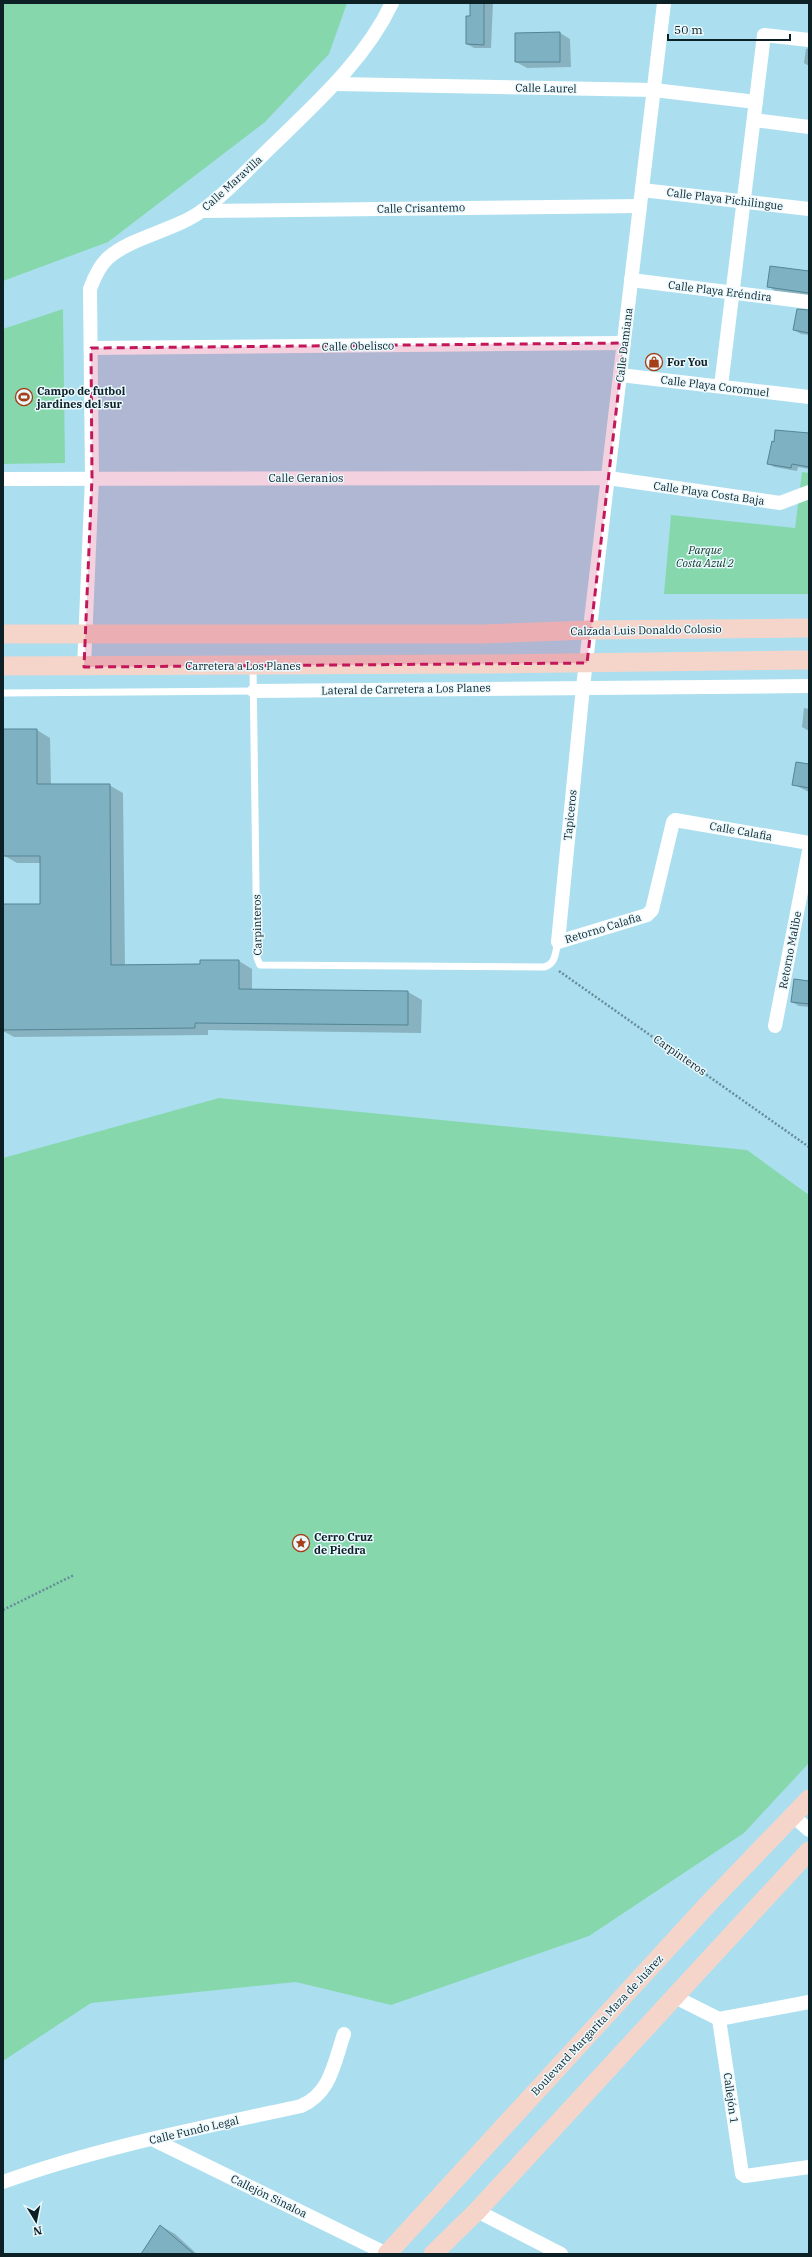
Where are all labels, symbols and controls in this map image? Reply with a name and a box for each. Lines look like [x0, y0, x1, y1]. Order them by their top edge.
scale bar [668, 16, 790, 42]
text: 50 m [674, 22, 703, 37]
street label: Calle Laurel [515, 80, 577, 96]
street label: Calle Maravilla [199, 152, 265, 214]
street label: Calle Playa Pichilingue [666, 185, 784, 213]
street label: Calle Crisantemo [377, 200, 465, 216]
street label: Calle Playa Eréndira [667, 278, 773, 304]
street label: Calle Damiana [612, 307, 636, 383]
street label: Calle Obelisco [322, 338, 394, 354]
shop icon: For You [644, 352, 664, 372]
place label: For You [667, 355, 708, 369]
street label: Calle Playa Coromuel [660, 372, 770, 400]
place label: Campo de futbol jardines del sur [35, 384, 126, 411]
sports icon: Campo de futbol jardines del sur [14, 387, 34, 407]
street label: Calle Geranios [269, 471, 343, 485]
street label: Calle Playa Costa Baja [653, 478, 765, 508]
park label: Parque Costa Azul 2 [676, 543, 734, 570]
street label: Calzada Luis Donaldo Colosio [570, 622, 722, 638]
street label: Carretera a Los Planes [185, 659, 301, 673]
street label: Lateral de Carretera a Los Planes [321, 681, 491, 697]
street label: Tapiceros [560, 789, 580, 841]
street label: Calle Calafia [709, 819, 773, 843]
street label: Carpinteros [249, 894, 265, 956]
street label: Retorno Calafia [563, 910, 643, 946]
street label: Retorno Malibe [776, 910, 804, 990]
street label: Carpinteros [651, 1032, 709, 1078]
place label: Cerro Cruz de Piedra [314, 1530, 373, 1557]
place icon: Cerro Cruz de Piedra [291, 1533, 311, 1553]
street label: Boulevard Margarita Maza de Juárez [528, 1951, 666, 2098]
street label: Callejón 1 [721, 2072, 741, 2124]
street label: Calle Fundo Legal [148, 2113, 240, 2147]
street label: Callejón Sinaloa [229, 2171, 309, 2221]
north arrow [16, 2201, 56, 2241]
text: N [32, 2223, 43, 2239]

